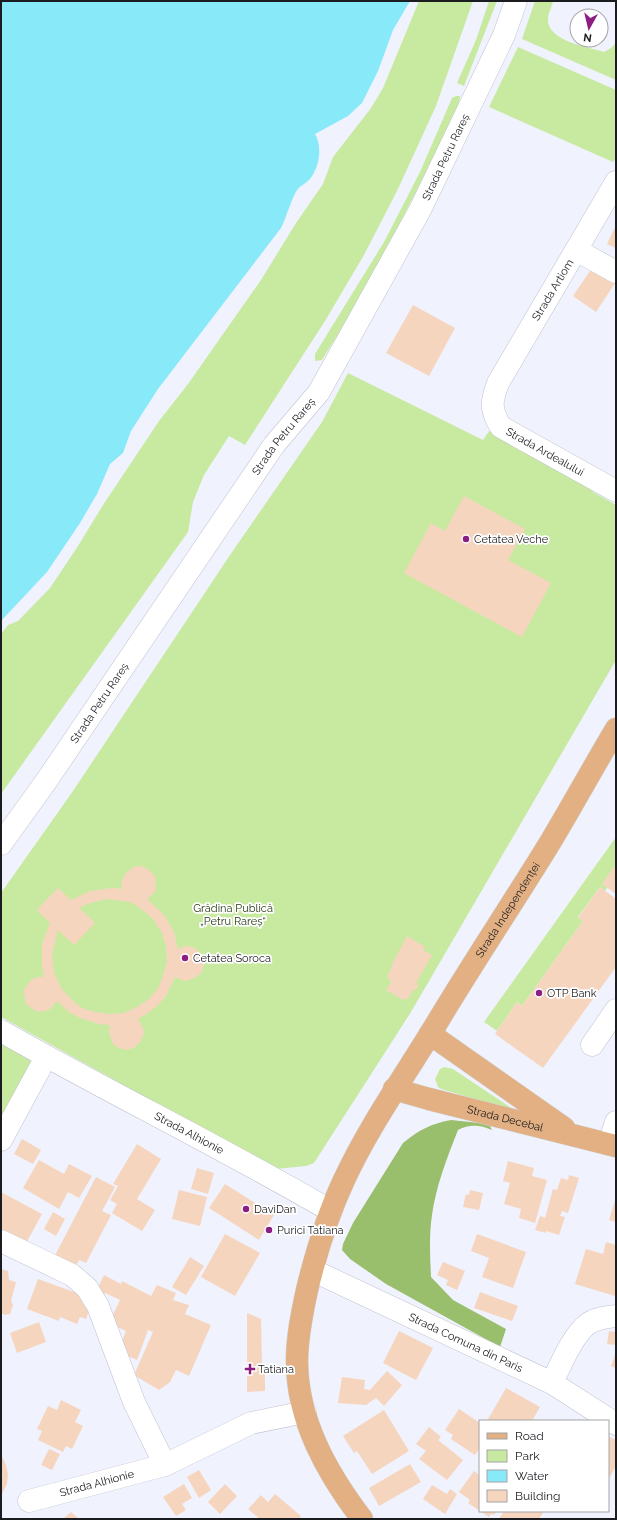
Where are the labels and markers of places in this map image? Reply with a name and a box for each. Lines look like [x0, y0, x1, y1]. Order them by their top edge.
place label: Cetatea Veche [474, 533, 549, 546]
marker: Cetatea Veche [461, 534, 471, 544]
place label: Cetatea Soroca [193, 952, 271, 965]
marker: Cetatea Soroca [180, 953, 190, 963]
place label: OTP Bank [547, 987, 597, 1000]
marker: OTP Bank [534, 988, 544, 998]
place label: DaviDan [254, 1203, 296, 1216]
marker: DaviDan [241, 1204, 251, 1214]
place label: Purici Tatiana [277, 1224, 344, 1237]
marker: Purici Tatiana [264, 1225, 274, 1235]
place label: Tatiana [258, 1363, 294, 1376]
marker: Tatiana [245, 1364, 255, 1374]

